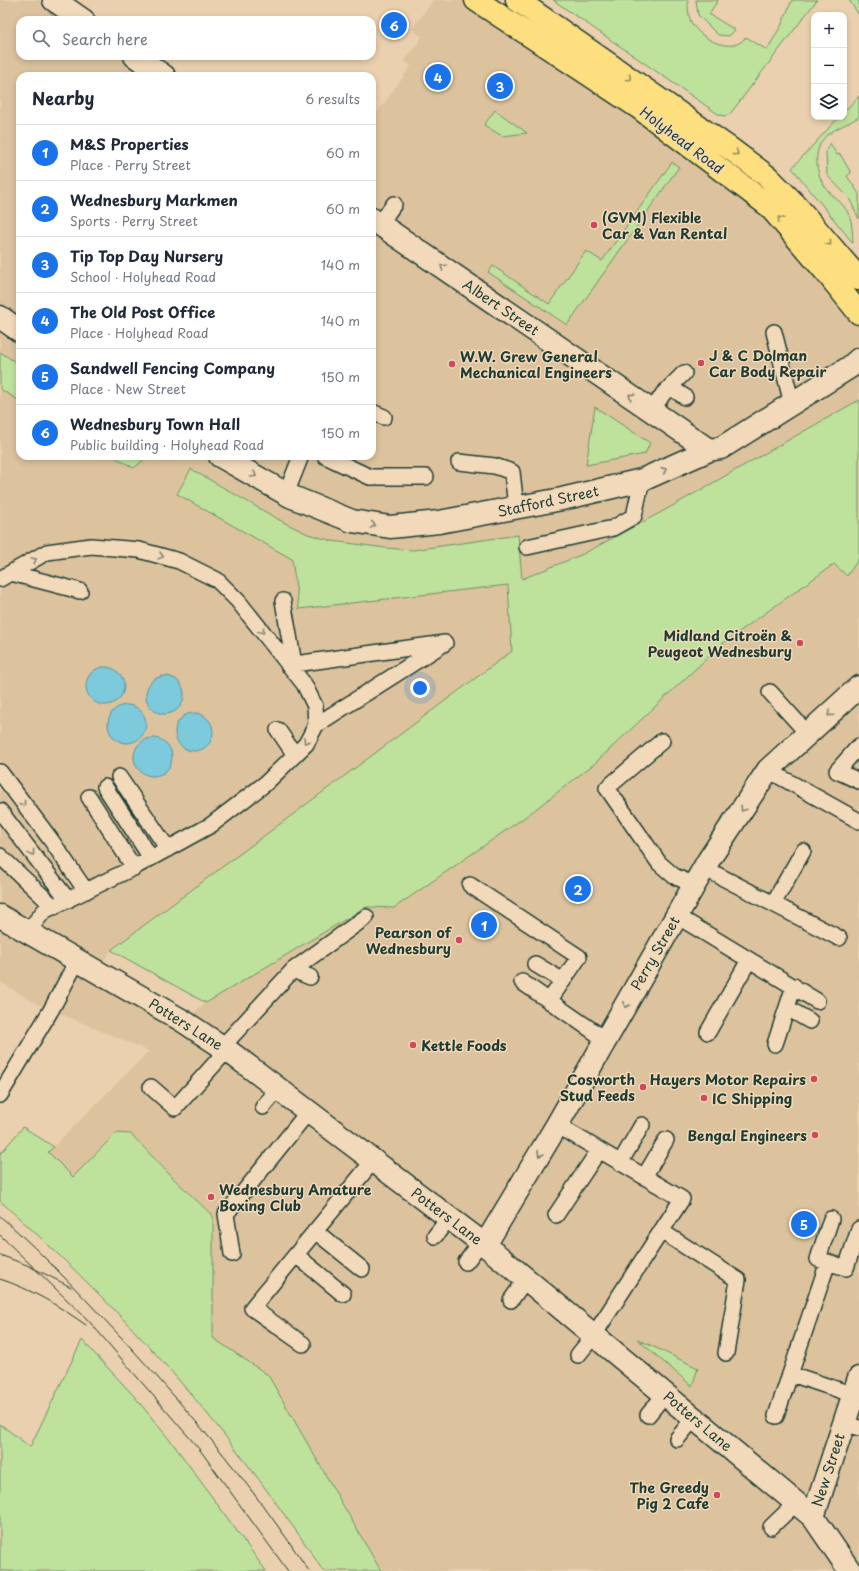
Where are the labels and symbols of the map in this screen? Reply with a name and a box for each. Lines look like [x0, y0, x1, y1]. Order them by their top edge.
pin: 6 [381, 10, 407, 40]
pin: 4 [425, 62, 451, 92]
pin: 3 [487, 71, 513, 101]
one-way arrow [625, 73, 632, 81]
street label: Holyhead Road [635, 101, 729, 179]
one-way arrow [731, 148, 738, 155]
place label: (GVM) Flexible Car & Van Rental [602, 207, 727, 244]
one-way arrow [778, 216, 785, 223]
marker: (GVM) Flexible Car & Van Rental [589, 220, 599, 230]
one-way arrow [824, 238, 831, 245]
one-way arrow [440, 265, 447, 272]
street label: Albert Street [459, 274, 544, 340]
place label: J & C Dolman Car Body Repair [709, 345, 826, 382]
place label: W.W. Grew General Mechanical Engineers [460, 346, 612, 383]
marker: J & C Dolman Car Body Repair [696, 358, 706, 368]
marker: W.W. Grew General Mechanical Engineers [447, 359, 457, 369]
one-way arrow [628, 394, 635, 401]
one-way arrow [660, 467, 667, 475]
one-way arrow [250, 471, 257, 478]
street label: Stafford Street [495, 480, 601, 522]
one-way arrow [370, 520, 376, 529]
one-way arrow [157, 551, 164, 560]
one-way arrow [30, 557, 37, 564]
place label: Midland Citroën & Peugeot Wednesbury [648, 625, 793, 662]
one-way arrow [257, 627, 264, 634]
marker: Midland Citroën & Peugeot Wednesbury [795, 638, 805, 648]
your location [410, 678, 430, 698]
one-way arrow [827, 709, 835, 716]
one-way arrow [304, 737, 311, 744]
one-way arrow [19, 799, 26, 806]
one-way arrow [740, 805, 748, 812]
one-way arrow [27, 849, 34, 856]
pin: 2 [565, 874, 591, 904]
pin: 1 [471, 910, 497, 940]
street label: Perry Street [625, 912, 685, 994]
place label: Pearson of Wednesbury [366, 922, 452, 959]
marker: Pearson of Wednesbury [454, 935, 464, 945]
street label: Potters Lane [145, 993, 227, 1055]
one-way arrow [624, 1000, 631, 1008]
place label: Kettle Foods [421, 1035, 507, 1056]
marker: Kettle Foods [408, 1040, 418, 1050]
place label: Cosworth Stud Feeds [560, 1069, 635, 1106]
place label: Hayers Motor Repairs [650, 1069, 806, 1090]
marker: Hayers Motor Repairs [809, 1074, 819, 1084]
marker: Cosworth Stud Feeds [638, 1082, 648, 1092]
place label: IC Shipping [712, 1088, 792, 1109]
marker: IC Shipping [699, 1093, 709, 1103]
place label: Bengal Engineers [687, 1125, 807, 1146]
marker: Bengal Engineers [810, 1130, 820, 1140]
one-way arrow [538, 1150, 545, 1157]
place label: Wednesbury Amature Boxing Club [219, 1179, 372, 1216]
street label: Potters Lane [407, 1182, 487, 1250]
marker: Wednesbury Amature Boxing Club [206, 1192, 216, 1202]
pin: 5 [791, 1209, 817, 1239]
street label: Potters Lane [659, 1386, 737, 1456]
street label: New Street [806, 1430, 850, 1510]
place label: The Greedy Pig 2 Cafe [630, 1477, 709, 1514]
marker: The Greedy Pig 2 Cafe [712, 1490, 722, 1500]

